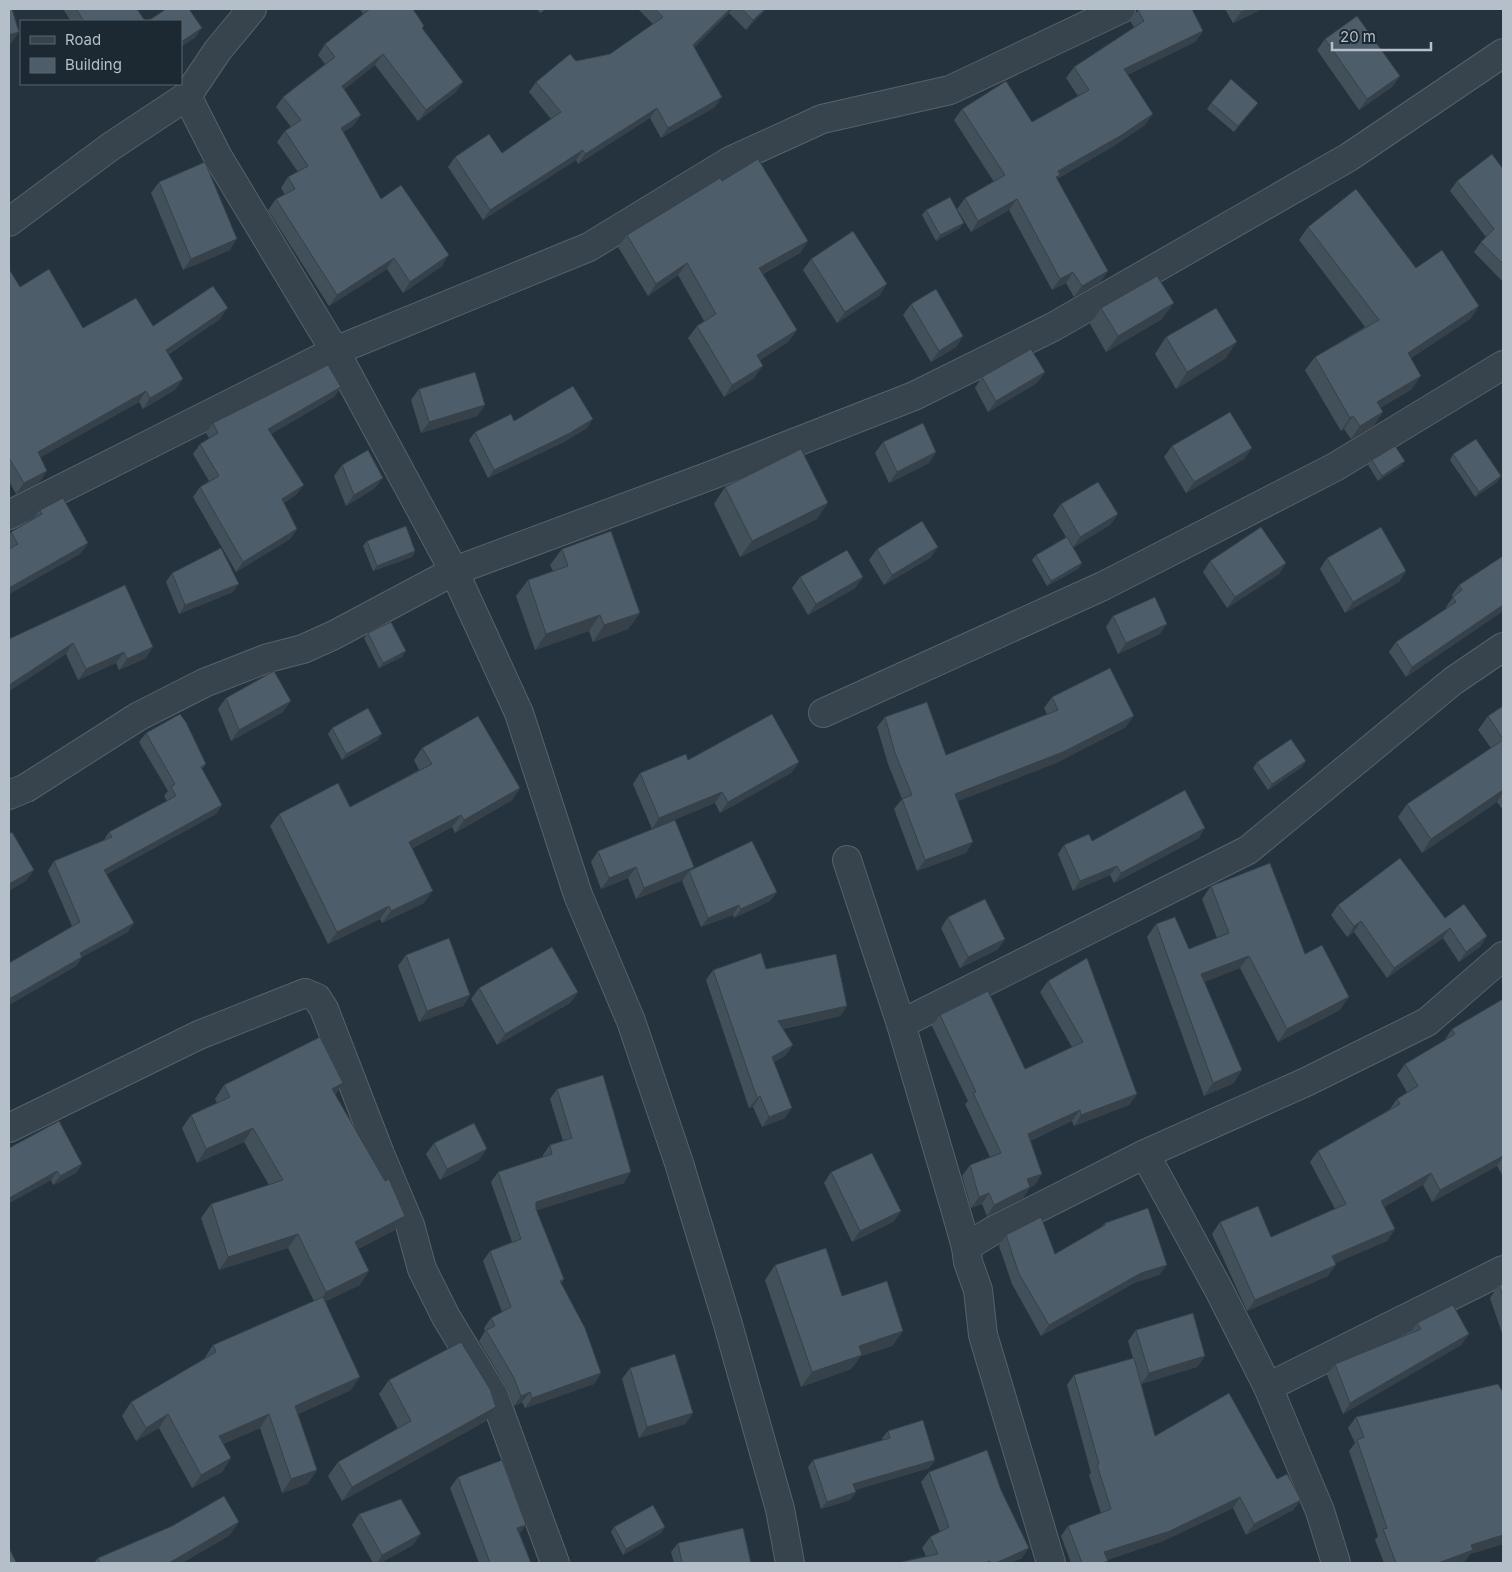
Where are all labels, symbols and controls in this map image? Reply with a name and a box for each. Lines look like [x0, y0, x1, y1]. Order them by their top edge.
legend [20, 20, 182, 85]
scale bar [1332, 20, 1431, 52]
text: 20 m [1340, 27, 1376, 46]
text: Road [65, 30, 101, 49]
text: Building [65, 55, 122, 74]

